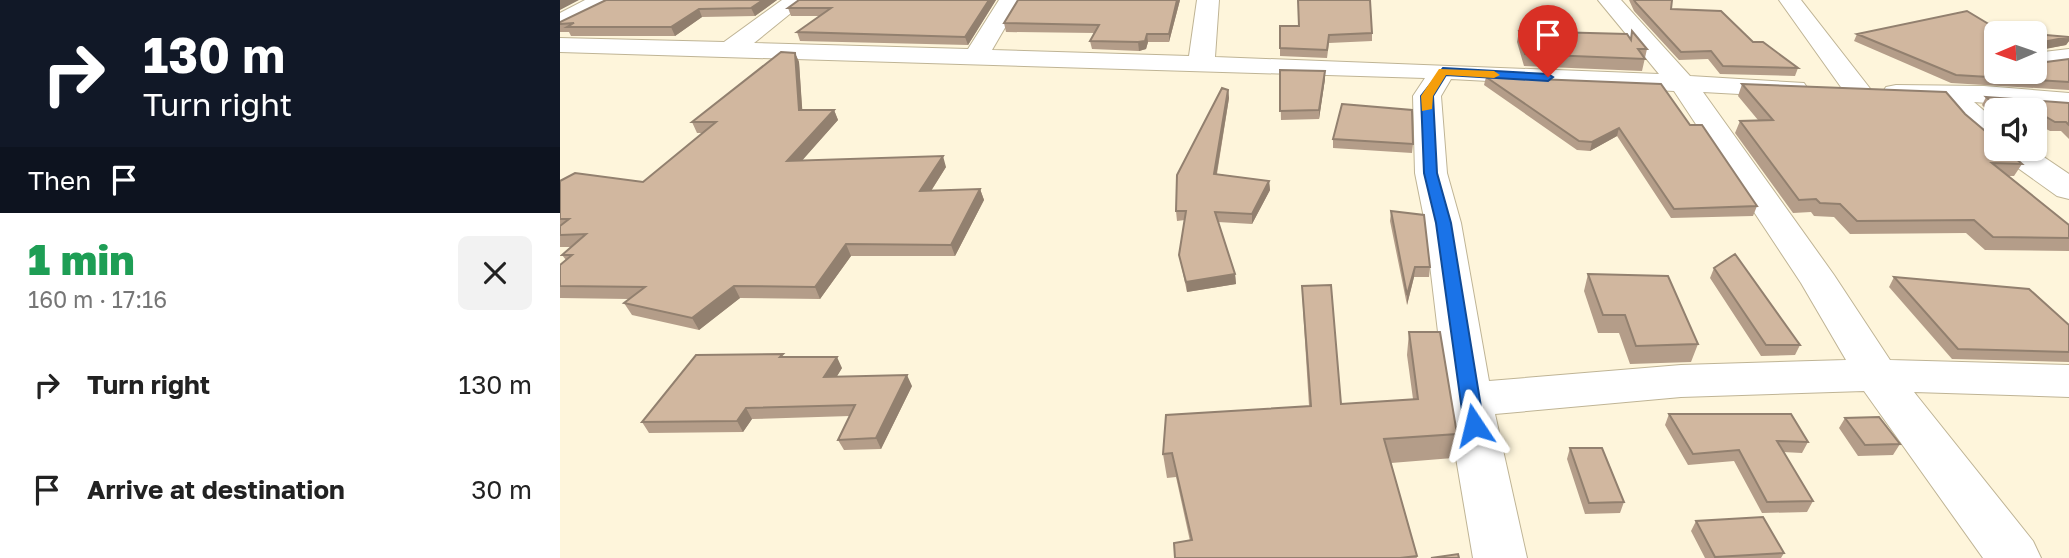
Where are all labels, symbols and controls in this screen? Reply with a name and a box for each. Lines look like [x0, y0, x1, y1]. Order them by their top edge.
pin [1518, 5, 1578, 77]
icon: arrive [1529, 16, 1567, 54]
north arrow [1984, 21, 2048, 84]
map controls [1984, 21, 2047, 161]
text: 130 m [143, 25, 285, 84]
icon: right [28, 28, 119, 119]
text: Turn right [143, 85, 292, 123]
button: sound [1984, 98, 2047, 161]
icon: arrive [105, 161, 143, 199]
text: Then [28, 165, 91, 196]
text: 1 min [28, 234, 135, 284]
button: close [458, 236, 532, 310]
text: 160 m · 17:16 [28, 285, 167, 313]
icon: right [28, 366, 66, 404]
text: Turn right [87, 369, 210, 400]
text: 130 m [459, 369, 532, 400]
position arrow [1437, 388, 1511, 462]
icon: arrive [28, 471, 66, 509]
text: Arrive at destination [87, 474, 345, 505]
text: 30 m [471, 474, 532, 505]

